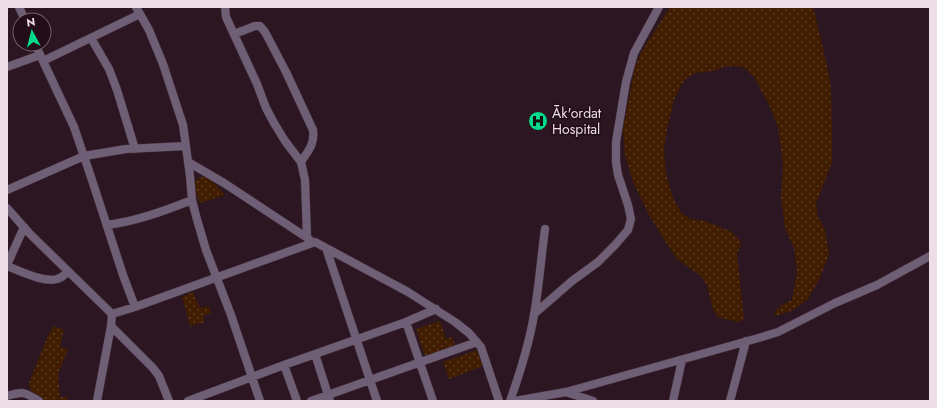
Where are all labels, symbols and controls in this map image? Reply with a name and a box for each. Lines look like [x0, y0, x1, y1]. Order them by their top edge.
north arrow [12, 12, 52, 52]
text: N [25, 14, 36, 31]
place label: Āk'ordat Hospital [552, 103, 602, 139]
hospital icon: Āk'ordat Hospital [527, 110, 549, 132]

